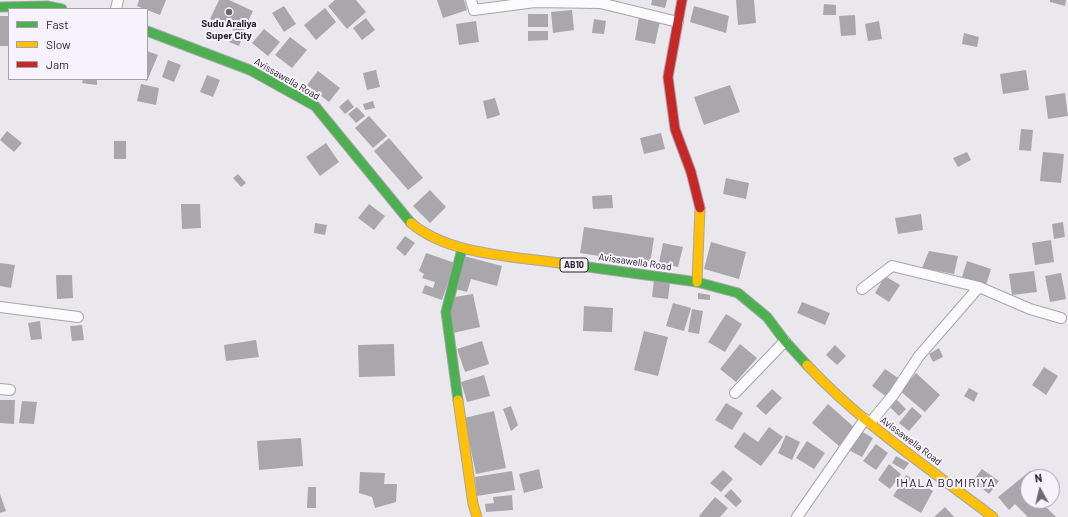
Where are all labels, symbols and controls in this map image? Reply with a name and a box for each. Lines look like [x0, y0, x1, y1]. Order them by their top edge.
marker: Sudu Araliya Super City [224, 7, 234, 17]
legend [8, 8, 148, 80]
text: Fast [46, 17, 69, 31]
place label: Sudu Araliya Super City [201, 18, 257, 42]
text: Slow [46, 37, 71, 51]
street label: Avissawella Road [252, 55, 322, 103]
text: Jam [46, 57, 69, 71]
street label: Avissawella Road [598, 251, 672, 273]
road number: AB10 [560, 258, 588, 272]
street label: Avissawella Road [878, 414, 944, 468]
north arrow [1020, 469, 1060, 509]
text: N [1034, 471, 1043, 485]
district label: IHALA BOMIRIYA [896, 476, 996, 490]

